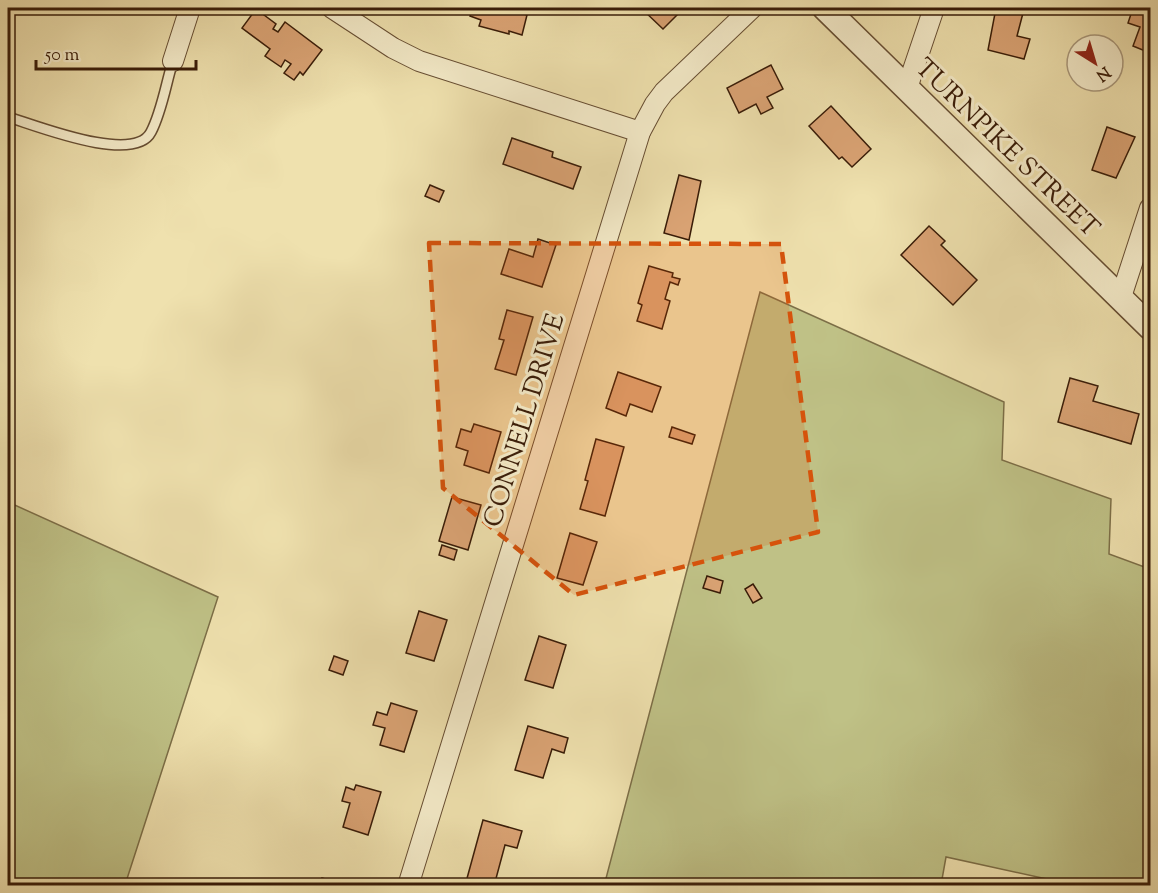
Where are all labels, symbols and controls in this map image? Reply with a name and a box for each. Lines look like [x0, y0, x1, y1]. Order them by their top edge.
scale bar [36, 33, 196, 71]
north arrow [1065, 33, 1125, 93]
text: 50 m [44, 43, 80, 69]
street label: TURNPIKE STREET [909, 51, 1107, 243]
street label: CONNELL DRIVE [475, 309, 576, 532]

